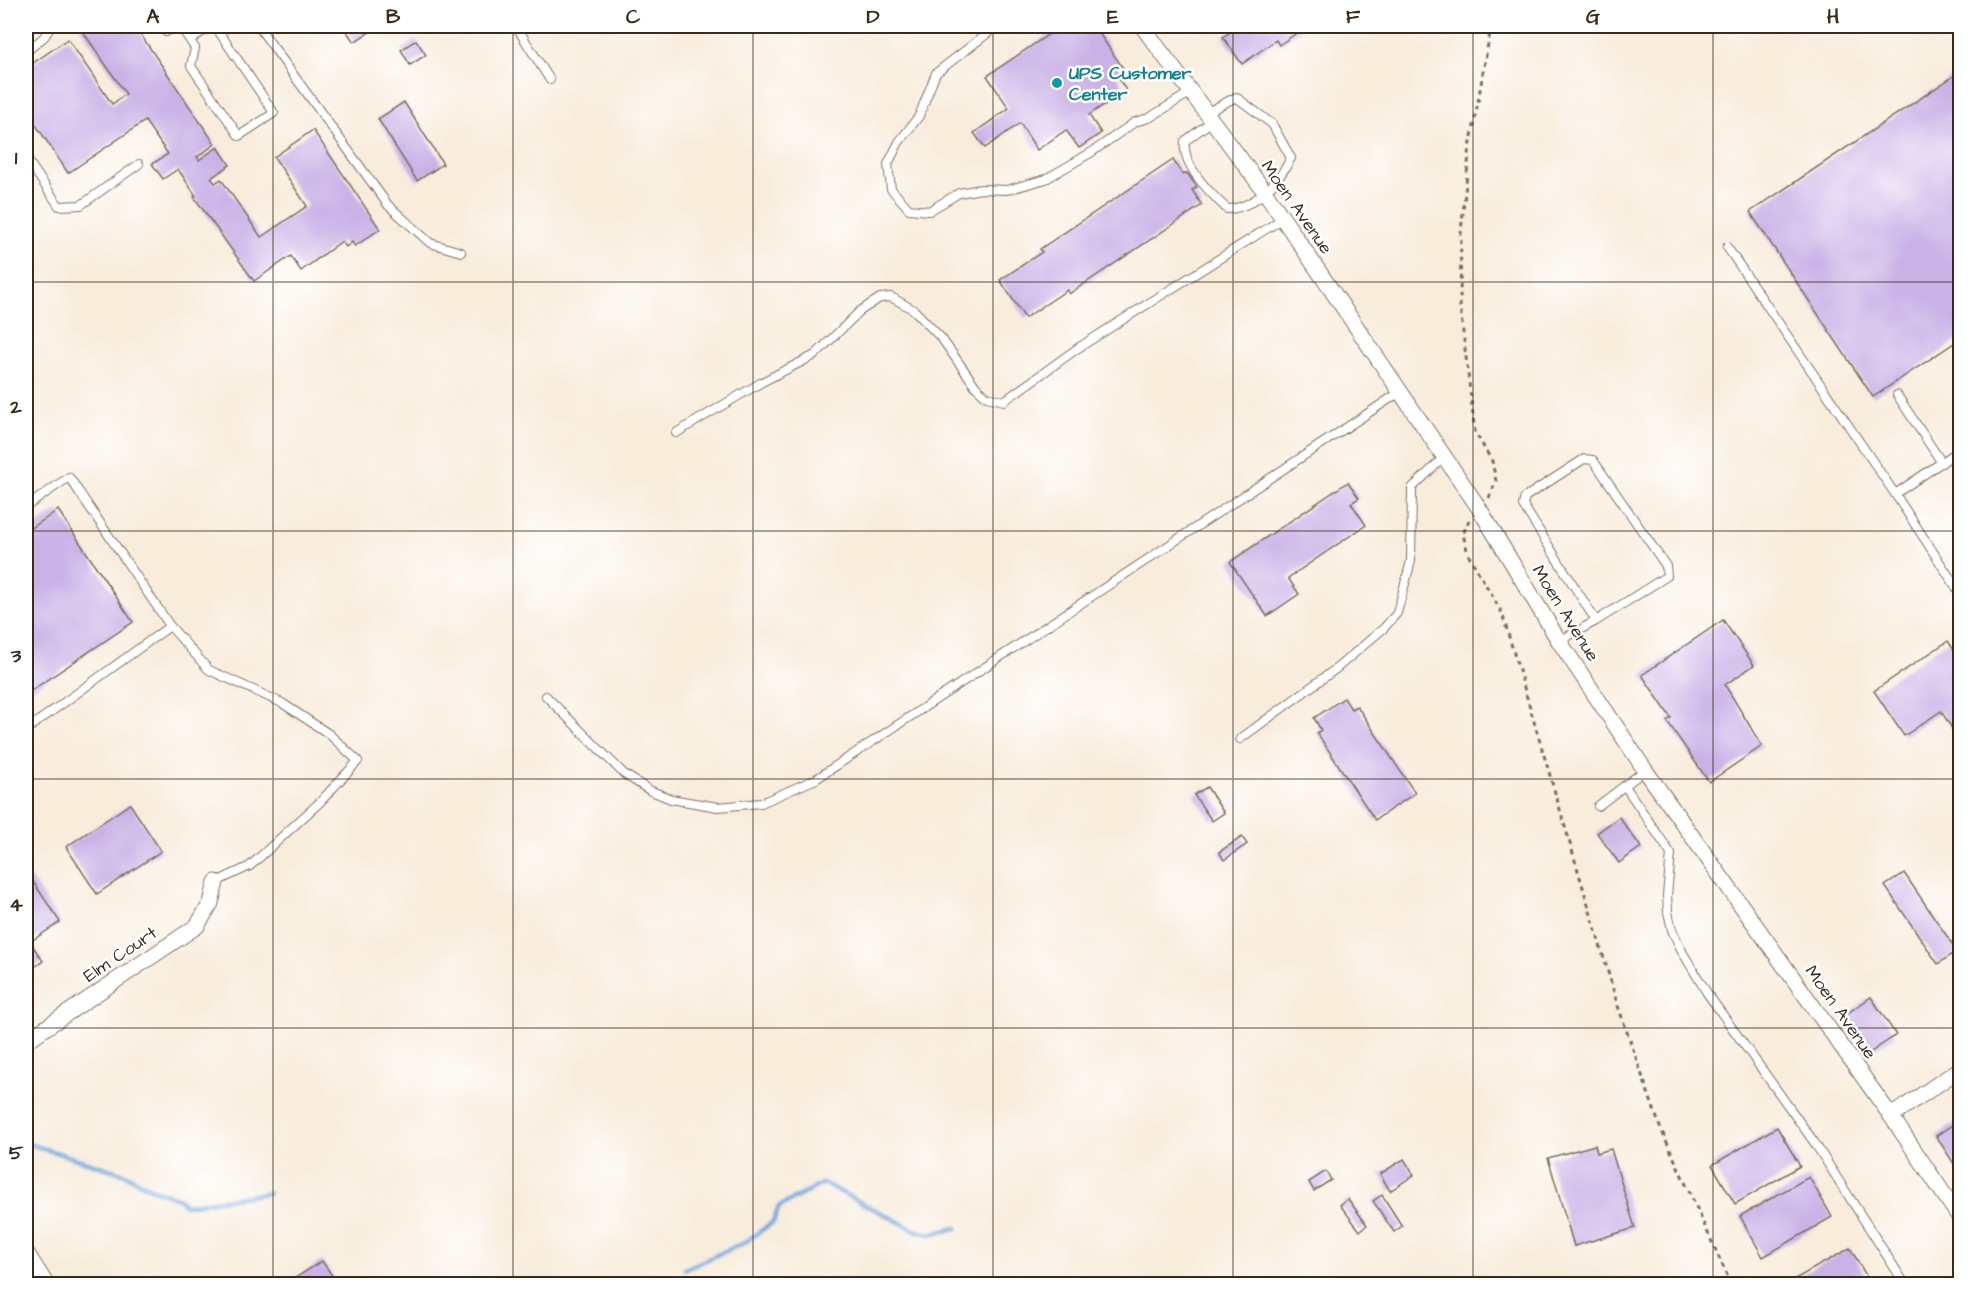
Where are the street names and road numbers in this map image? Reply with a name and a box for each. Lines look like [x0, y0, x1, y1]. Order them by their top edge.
street label: Moen Avenue [1255, 155, 1338, 259]
street label: Moen Avenue [1526, 560, 1605, 667]
street label: Elm Court [79, 920, 163, 988]
street label: Moen Avenue [1799, 960, 1882, 1064]

